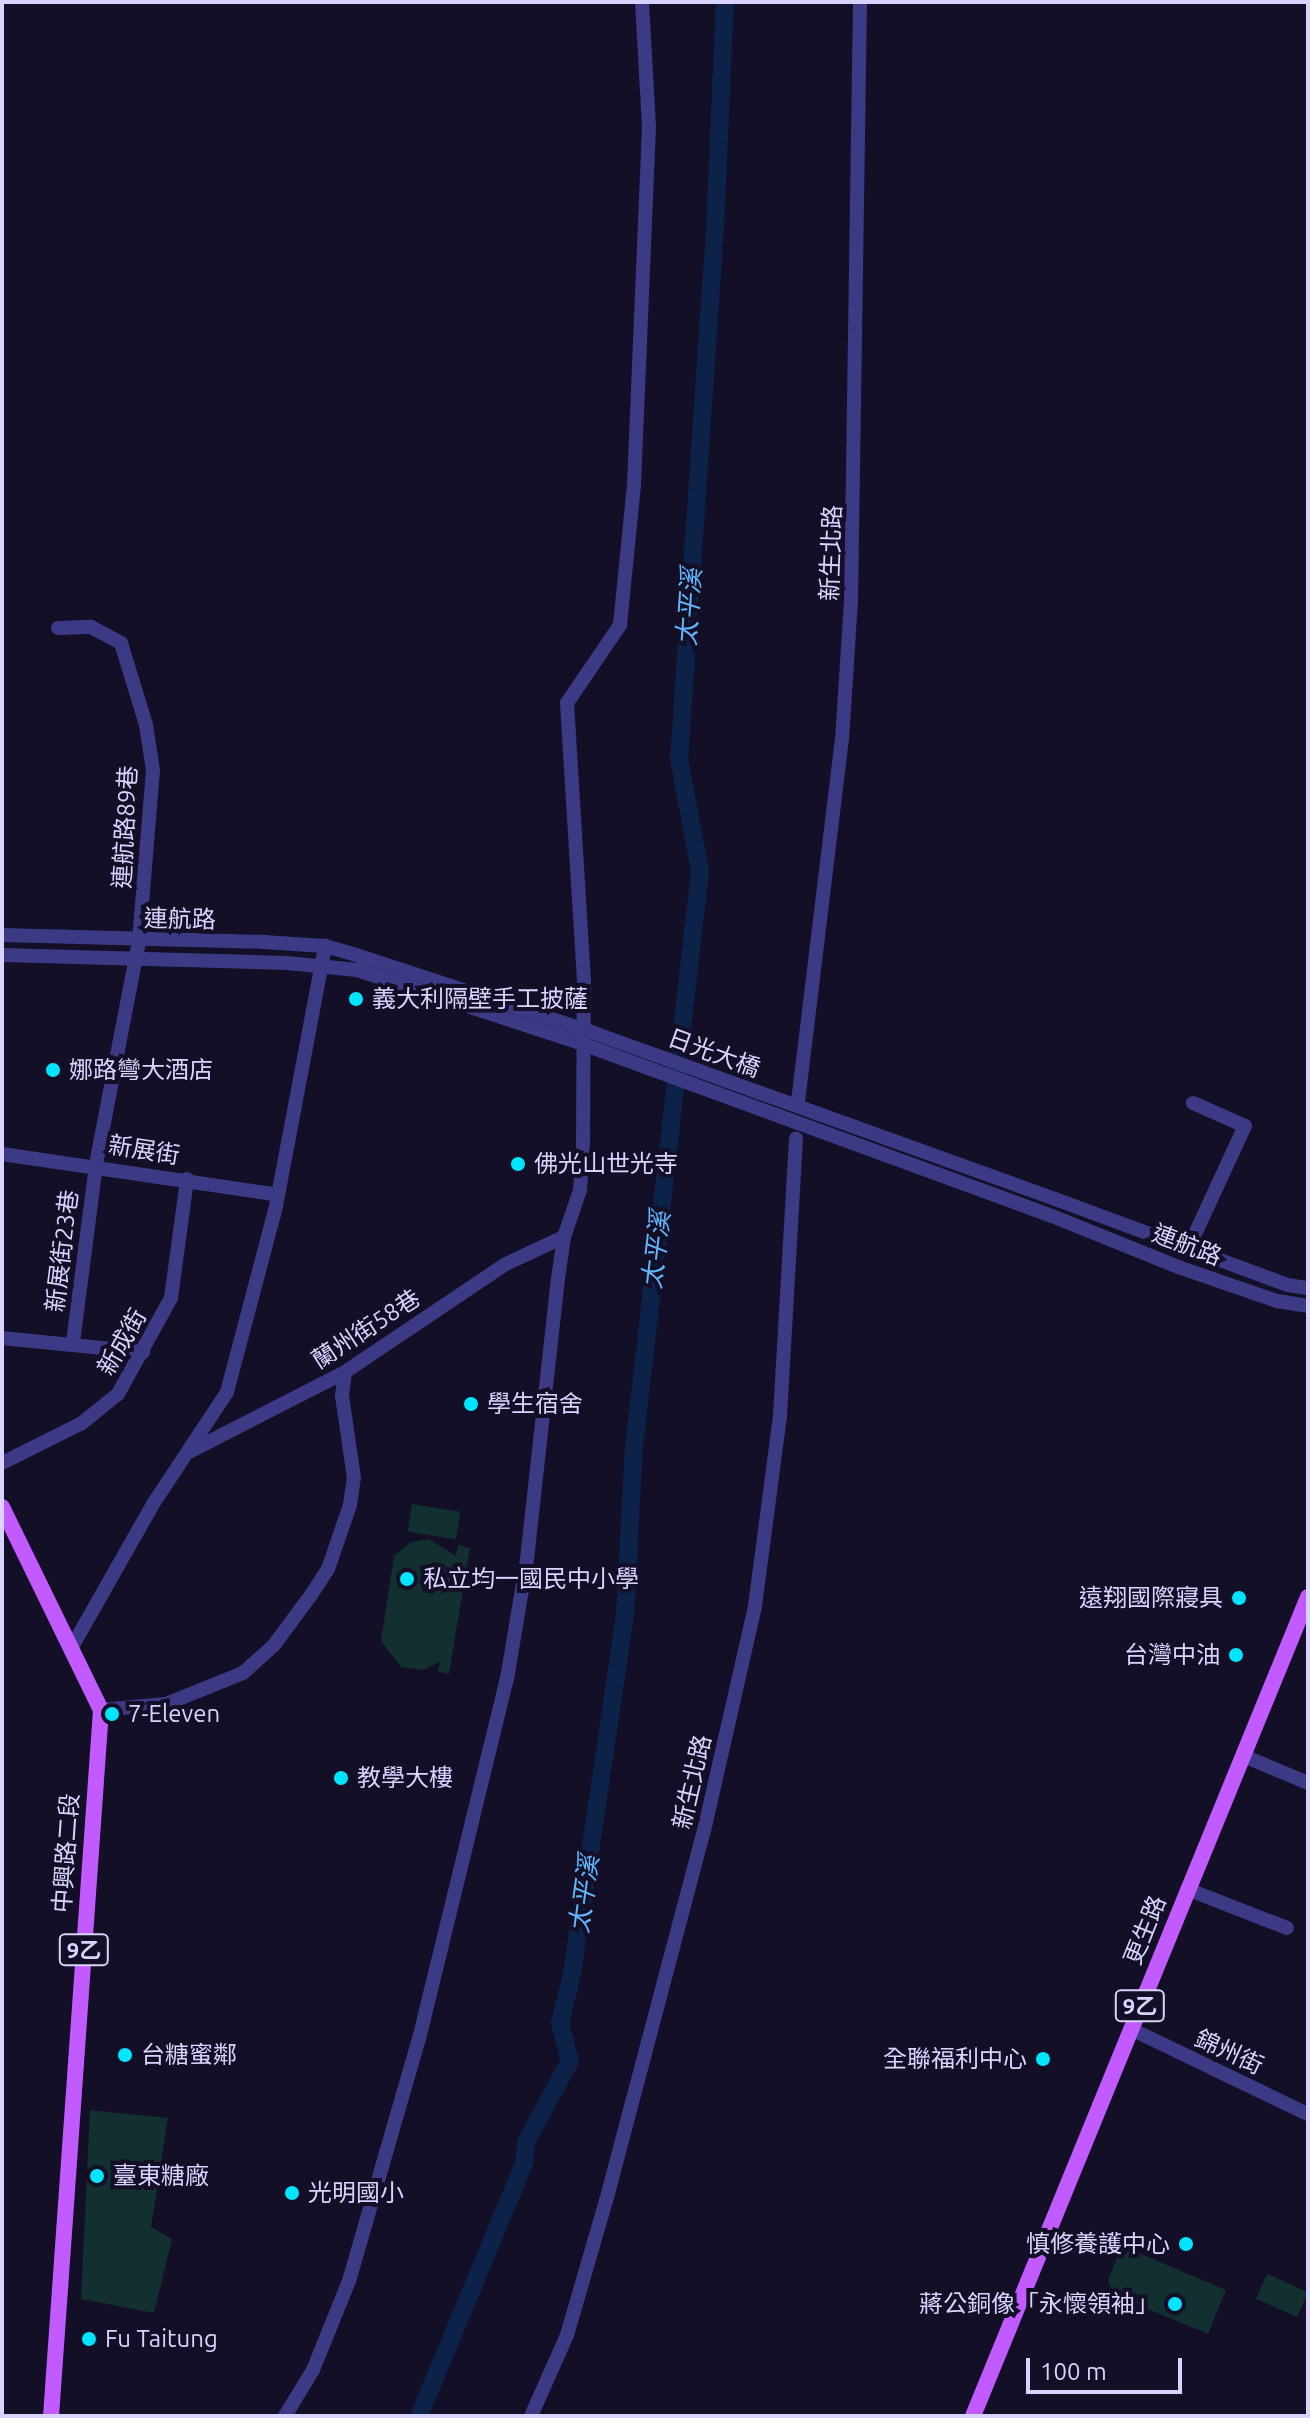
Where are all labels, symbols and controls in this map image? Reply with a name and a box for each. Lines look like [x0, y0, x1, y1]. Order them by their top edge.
street label: 新生北路 [815, 505, 847, 601]
water label: 太平溪 [671, 567, 707, 647]
street label: 連航路89巷 [107, 765, 143, 889]
street label: 連航路 [144, 904, 216, 934]
place label: 義大利隔壁手工披薩 [372, 985, 588, 1013]
marker: 義大利隔壁手工披薩 [347, 990, 365, 1008]
street label: 日光大橋 [664, 1023, 764, 1083]
place label: 娜路彎大酒店 [69, 1056, 213, 1084]
marker: 娜路彎大酒店 [44, 1061, 62, 1079]
street label: 新展街 [106, 1130, 182, 1170]
place label: 佛光山世光寺 [534, 1150, 678, 1178]
marker: 佛光山世光寺 [509, 1155, 527, 1173]
street label: 新展街23巷 [40, 1188, 84, 1314]
water label: 太平溪 [636, 1209, 676, 1291]
street label: 連航路 [1148, 1219, 1226, 1271]
street label: 蘭州街58巷 [307, 1283, 425, 1375]
street label: 新成街 [92, 1304, 152, 1380]
place label: 學生宿舍 [487, 1390, 583, 1418]
marker: 學生宿舍 [462, 1395, 480, 1413]
place label: 私立均一國民中小學 [423, 1565, 639, 1593]
marker: 私立均一國民中小學 [398, 1570, 416, 1588]
place label: 遠翔國際寢具 [1079, 1584, 1223, 1612]
marker: 遠翔國際寢具 [1230, 1589, 1248, 1607]
place label: 台灣中油 [1124, 1641, 1220, 1669]
marker: 台灣中油 [1227, 1646, 1245, 1664]
place label: 7-Eleven [128, 1700, 220, 1728]
marker: 7-Eleven [103, 1705, 121, 1723]
street label: 新生北路 [667, 1732, 717, 1832]
place label: 教學大樓 [357, 1764, 453, 1792]
marker: 教學大樓 [332, 1769, 350, 1787]
street label: 中興路二段 [47, 1792, 85, 1914]
water label: 太平溪 [563, 1853, 605, 1935]
street label: 更生路 [1118, 1891, 1172, 1969]
road number: 9乙 [58, 1932, 110, 1968]
road number: 9乙 [1114, 1988, 1166, 2024]
street label: 錦州街 [1190, 2024, 1268, 2080]
place label: 台糖蜜鄰 [141, 2041, 237, 2069]
place label: 全聯福利中心 [883, 2045, 1027, 2073]
marker: 台糖蜜鄰 [116, 2046, 134, 2064]
marker: 全聯福利中心 [1034, 2050, 1052, 2068]
place label: 臺東糖廠 [113, 2162, 209, 2190]
marker: 臺東糖廠 [88, 2167, 106, 2185]
place label: 光明國小 [308, 2179, 404, 2207]
marker: 光明國小 [283, 2184, 301, 2202]
place label: 慎修養護中心 [1026, 2230, 1170, 2258]
marker: 慎修養護中心 [1177, 2235, 1195, 2253]
place label: 蔣公銅像「永懷領袖」 [919, 2290, 1159, 2318]
marker: 蔣公銅像「永懷領袖」 [1166, 2295, 1184, 2313]
place label: Fu Taitung [105, 2325, 218, 2353]
marker: Fu Taitung [80, 2330, 98, 2348]
scale bar [1030, 2342, 1186, 2392]
text: 100 m [1040, 2358, 1107, 2385]

